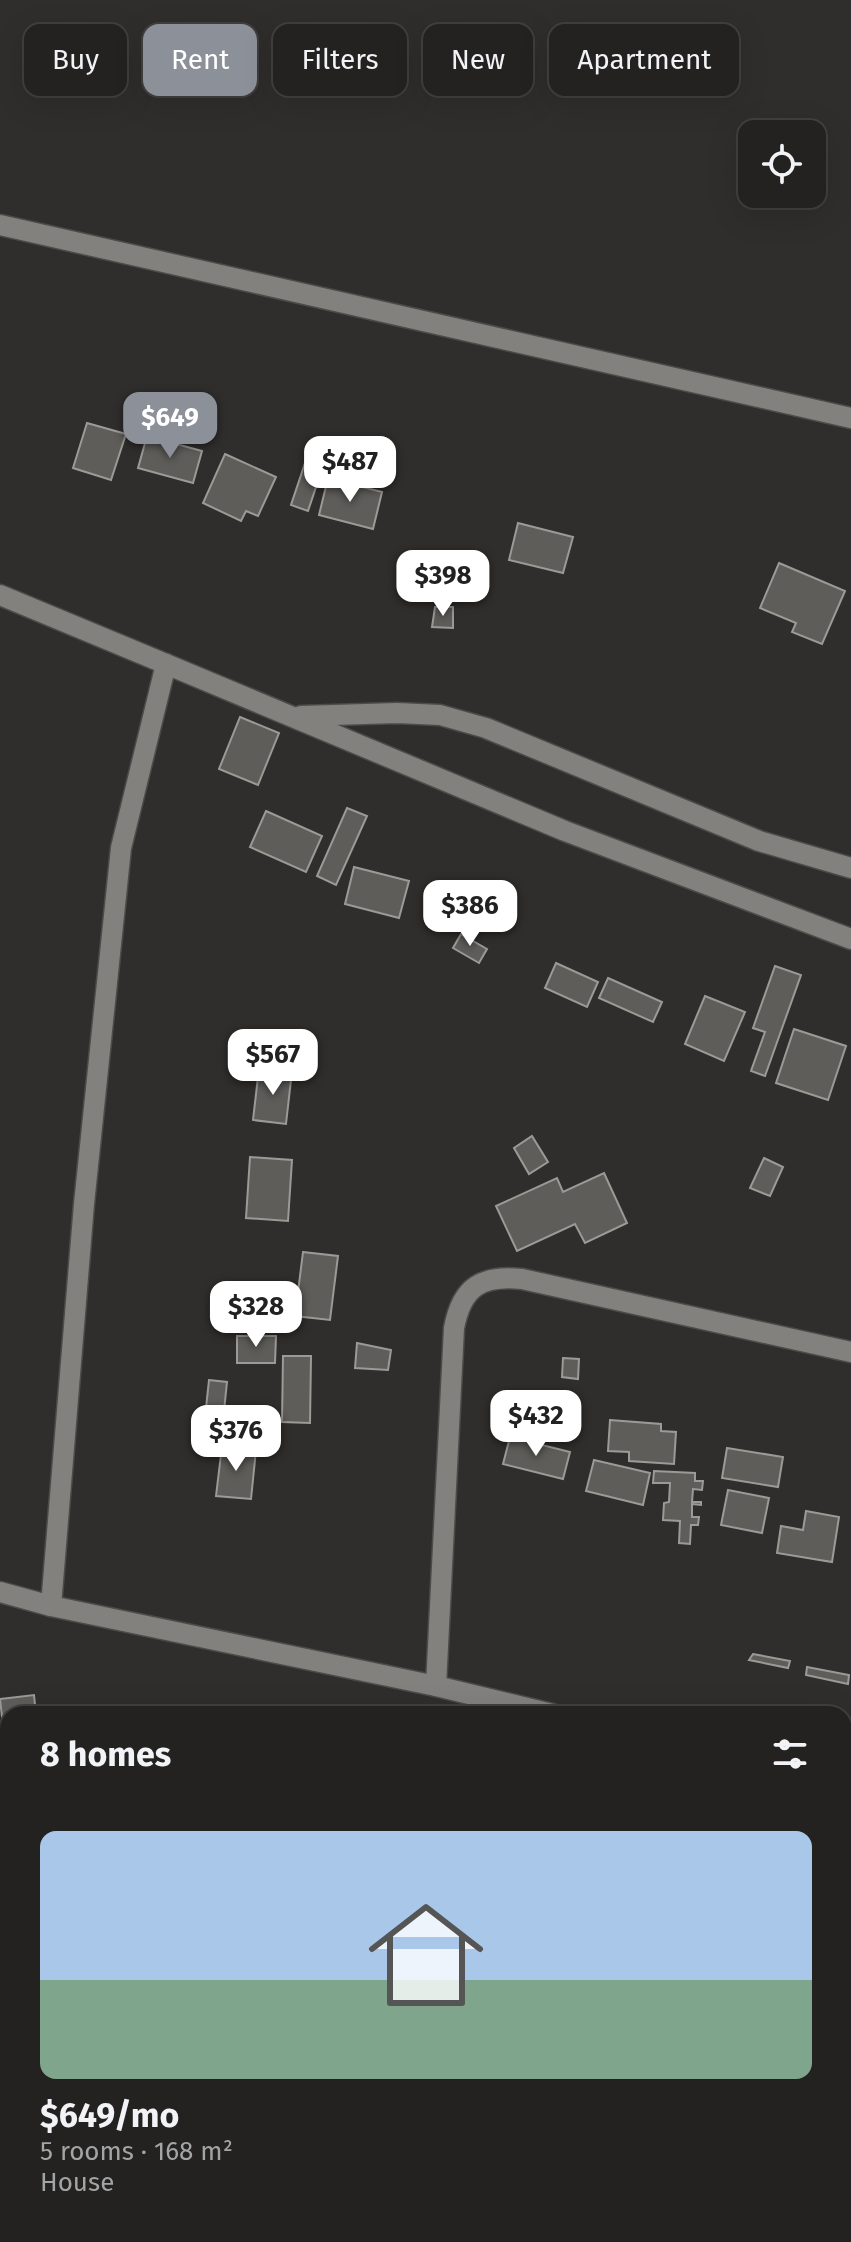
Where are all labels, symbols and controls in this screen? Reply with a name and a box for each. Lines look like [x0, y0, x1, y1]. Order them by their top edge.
chip: Buy [24, 24, 127, 96]
chip: Rent [143, 24, 257, 96]
chip: Filters [273, 24, 407, 96]
chip: New [423, 24, 533, 96]
chip: Apartment [549, 24, 739, 96]
map controls [738, 120, 826, 208]
button: locate [738, 120, 826, 208]
pin: $649 [123, 392, 217, 460]
text: $649 [141, 402, 199, 433]
pin: $487 [303, 436, 397, 504]
text: $487 [322, 446, 378, 477]
pin: $398 [396, 550, 490, 618]
text: $398 [414, 560, 472, 591]
pin: $386 [423, 880, 517, 948]
text: $386 [441, 890, 499, 921]
pin: $567 [226, 1029, 320, 1097]
text: $567 [246, 1039, 300, 1070]
pin: $328 [209, 1281, 303, 1349]
text: $328 [228, 1291, 284, 1322]
pin: $432 [489, 1390, 583, 1458]
text: $432 [508, 1400, 564, 1431]
pin: $376 [189, 1405, 283, 1473]
text: $376 [209, 1415, 263, 1446]
icon: filters [768, 1732, 812, 1776]
text: 8 homes [40, 1734, 171, 1775]
icon: home [354, 1883, 498, 2027]
text: $649/mo [40, 2095, 179, 2136]
text: 5 rooms · 168 m² [40, 2136, 233, 2167]
text: House [40, 2167, 114, 2198]

